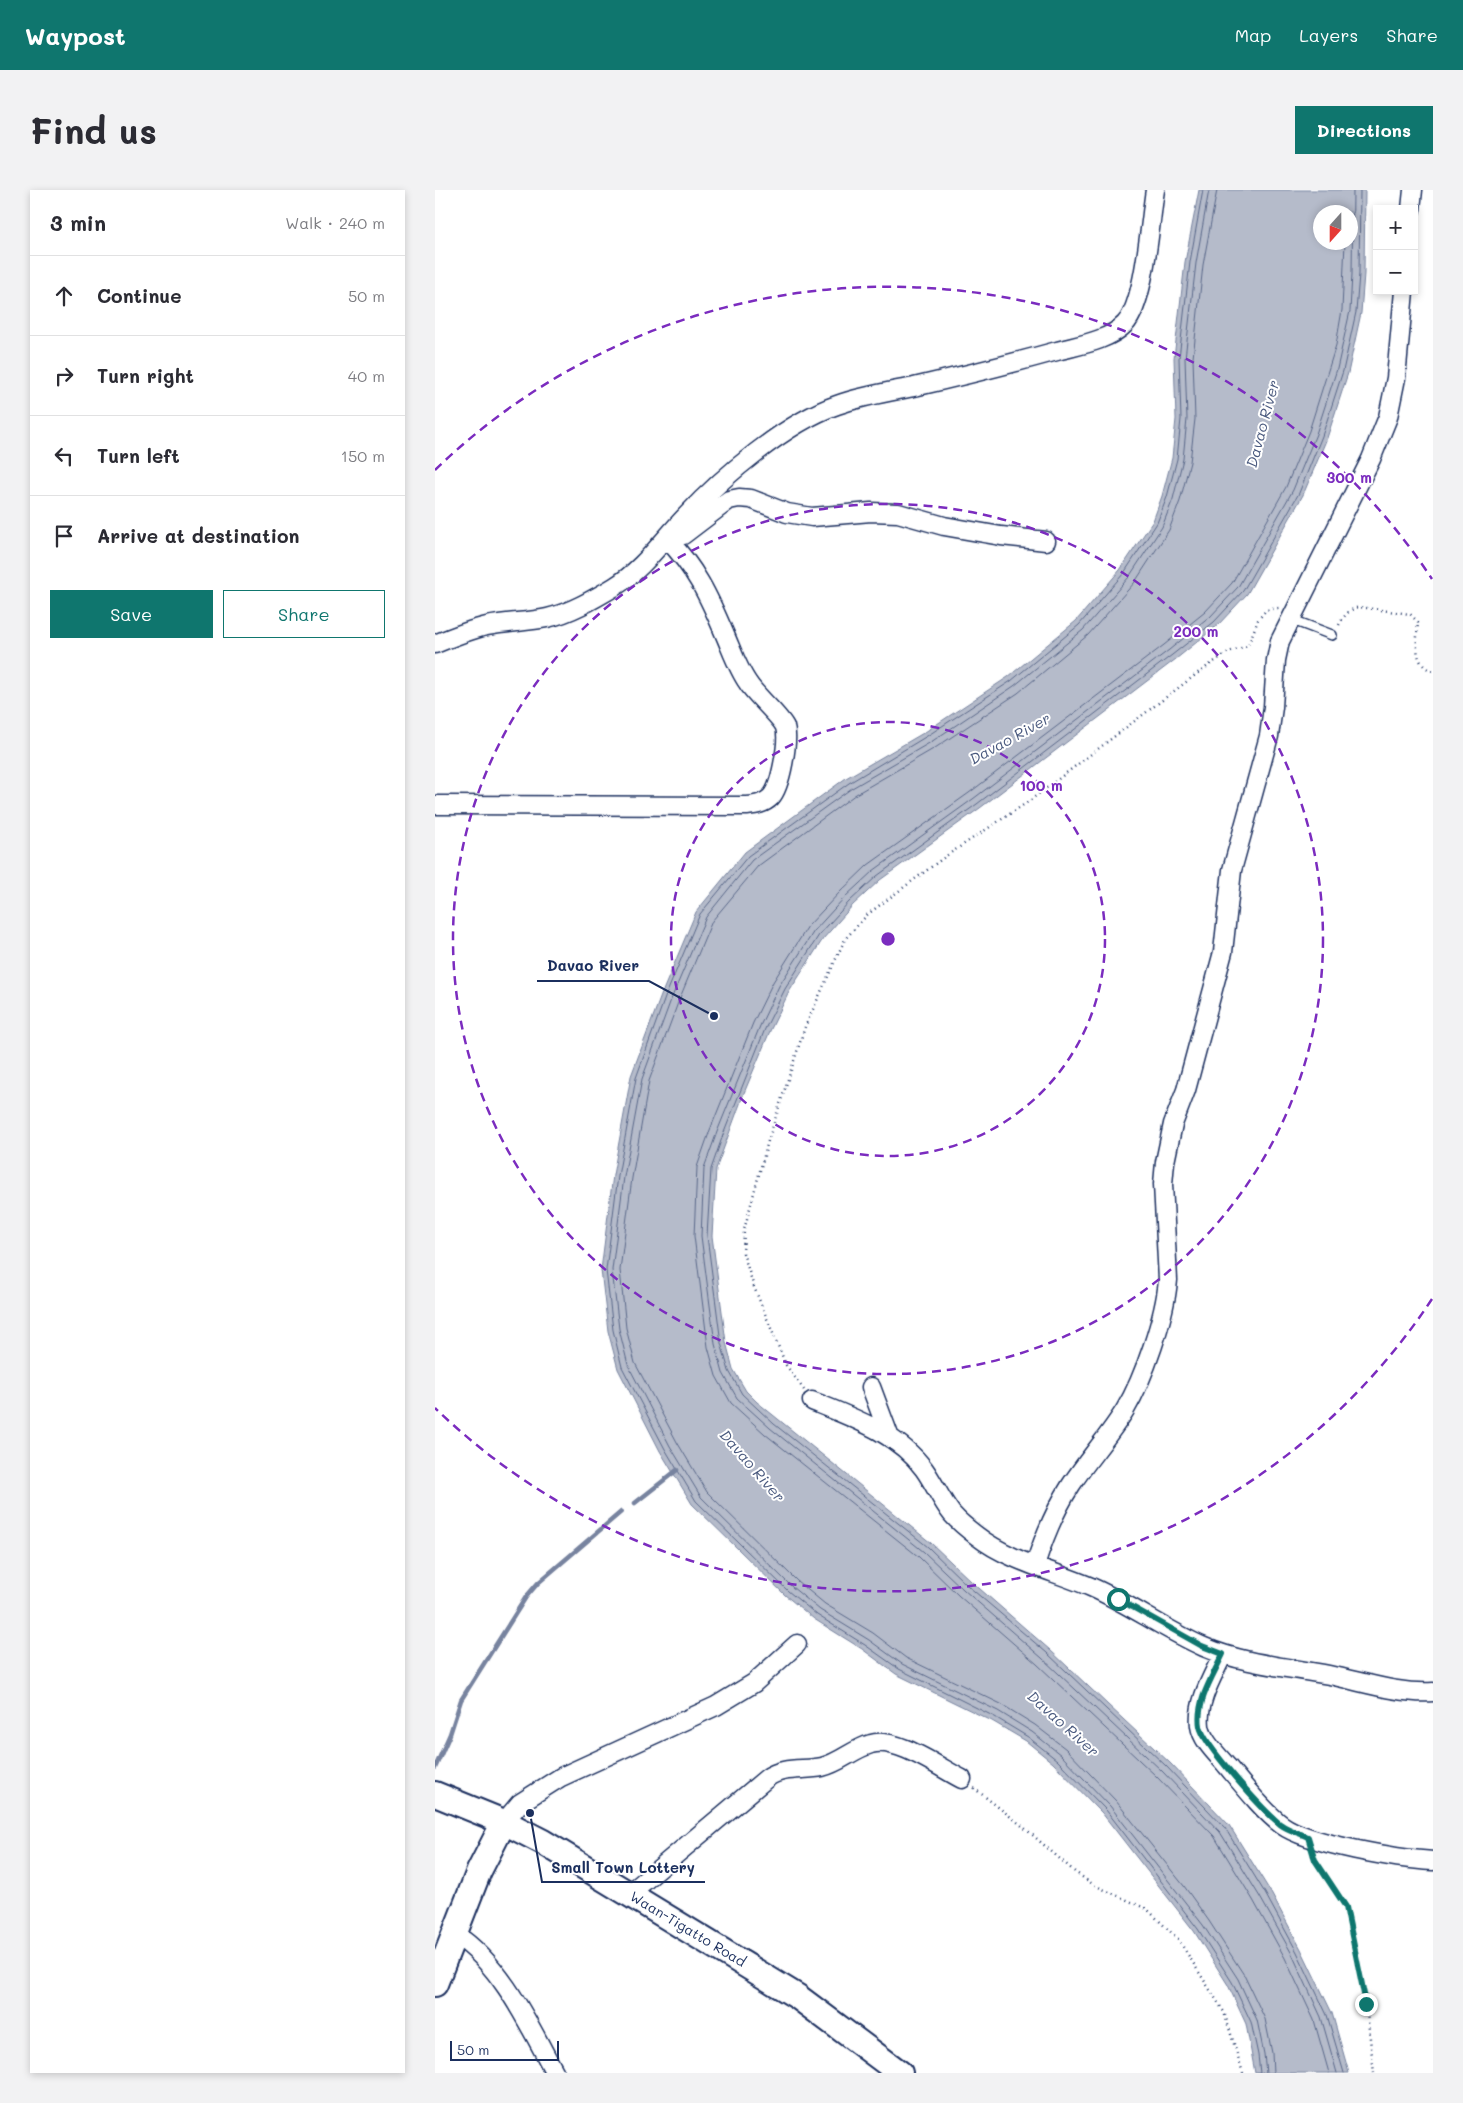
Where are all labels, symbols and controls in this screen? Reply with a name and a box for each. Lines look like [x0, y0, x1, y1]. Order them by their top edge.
text: Waypost [25, 20, 126, 51]
text: Map [1235, 23, 1271, 47]
text: Layers [1299, 23, 1358, 47]
text: Share [1386, 23, 1438, 47]
button: Directions [1295, 106, 1433, 154]
text: Find us [30, 107, 157, 153]
north arrow [1313, 205, 1358, 250]
map controls [1373, 205, 1418, 295]
button: + [1373, 205, 1418, 250]
text: 3 min [50, 209, 106, 236]
text: Walk · 240 m [285, 212, 385, 233]
button: − [1373, 250, 1418, 295]
icon: ahead [50, 282, 78, 310]
text: Continue [97, 283, 182, 308]
text: 50 m [348, 285, 385, 306]
icon: right [50, 362, 78, 390]
text: Turn right [97, 363, 194, 388]
text: 40 m [348, 365, 385, 386]
water label: Davao River [1241, 377, 1283, 470]
icon: left [50, 442, 78, 470]
text: Turn left [97, 443, 180, 468]
text: 150 m [341, 445, 385, 466]
text: 300 m [1326, 467, 1372, 487]
icon: arrive [50, 522, 78, 550]
text: Arrive at destination [97, 523, 300, 548]
button: Save [50, 590, 213, 638]
button: Share [223, 590, 385, 638]
text: 200 m [1174, 621, 1219, 641]
water label: Davao River [965, 707, 1054, 769]
text: 100 m [1019, 775, 1063, 795]
centre of rings [879, 930, 897, 948]
callout: Davao River [537, 951, 649, 981]
text: Davao River [547, 955, 639, 975]
water label: Davao River [716, 1425, 790, 1506]
route start [1107, 1588, 1130, 1611]
water label: Davao River [1024, 1686, 1104, 1761]
callout: Small Town Lottery [542, 1852, 705, 1882]
text: Small Town Lottery [551, 1857, 695, 1877]
street label: Waan-Tigatto Road [627, 1886, 750, 1971]
route end [1355, 1993, 1378, 2016]
scale bar [450, 2038, 559, 2061]
text: 50 m [457, 2040, 489, 2059]

